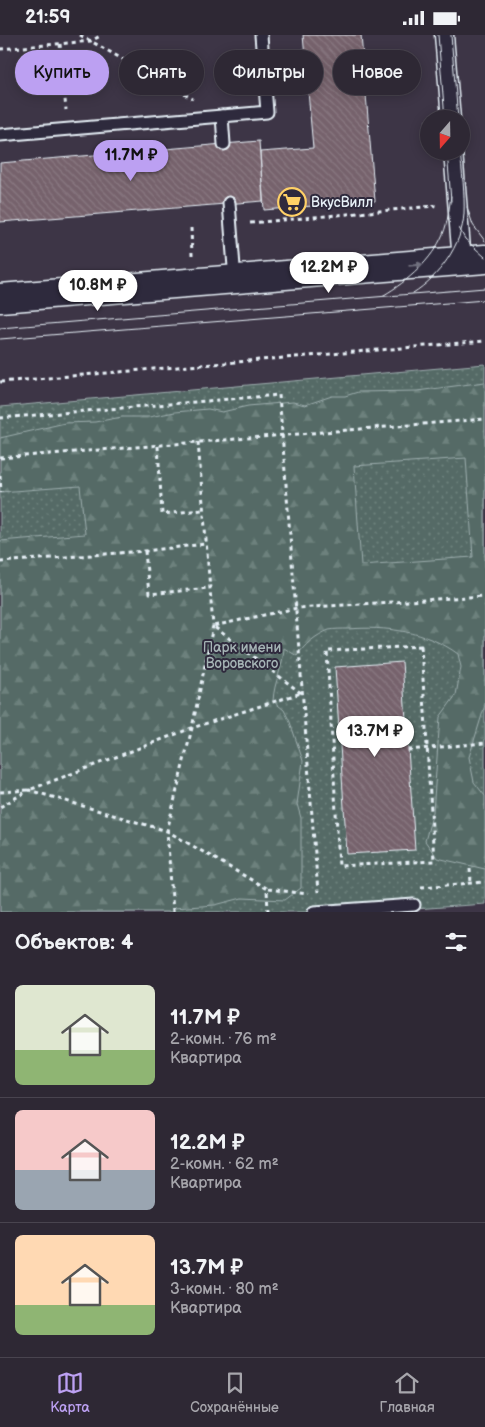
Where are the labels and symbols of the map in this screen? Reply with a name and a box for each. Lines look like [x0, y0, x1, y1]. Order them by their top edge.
north arrow [420, 110, 470, 160]
pin: 11.7M ₽ [85, 139, 177, 182]
supermarket icon: ВкусВилл [277, 187, 307, 217]
place label: ВкусВилл [311, 194, 373, 211]
pin: 12.2M ₽ [283, 251, 375, 294]
one-way arrow [408, 261, 424, 269]
pin: 10.8M ₽ [52, 269, 144, 312]
park label: Парк имени Воровского [203, 639, 281, 672]
pin: 13.7M ₽ [329, 715, 421, 758]

